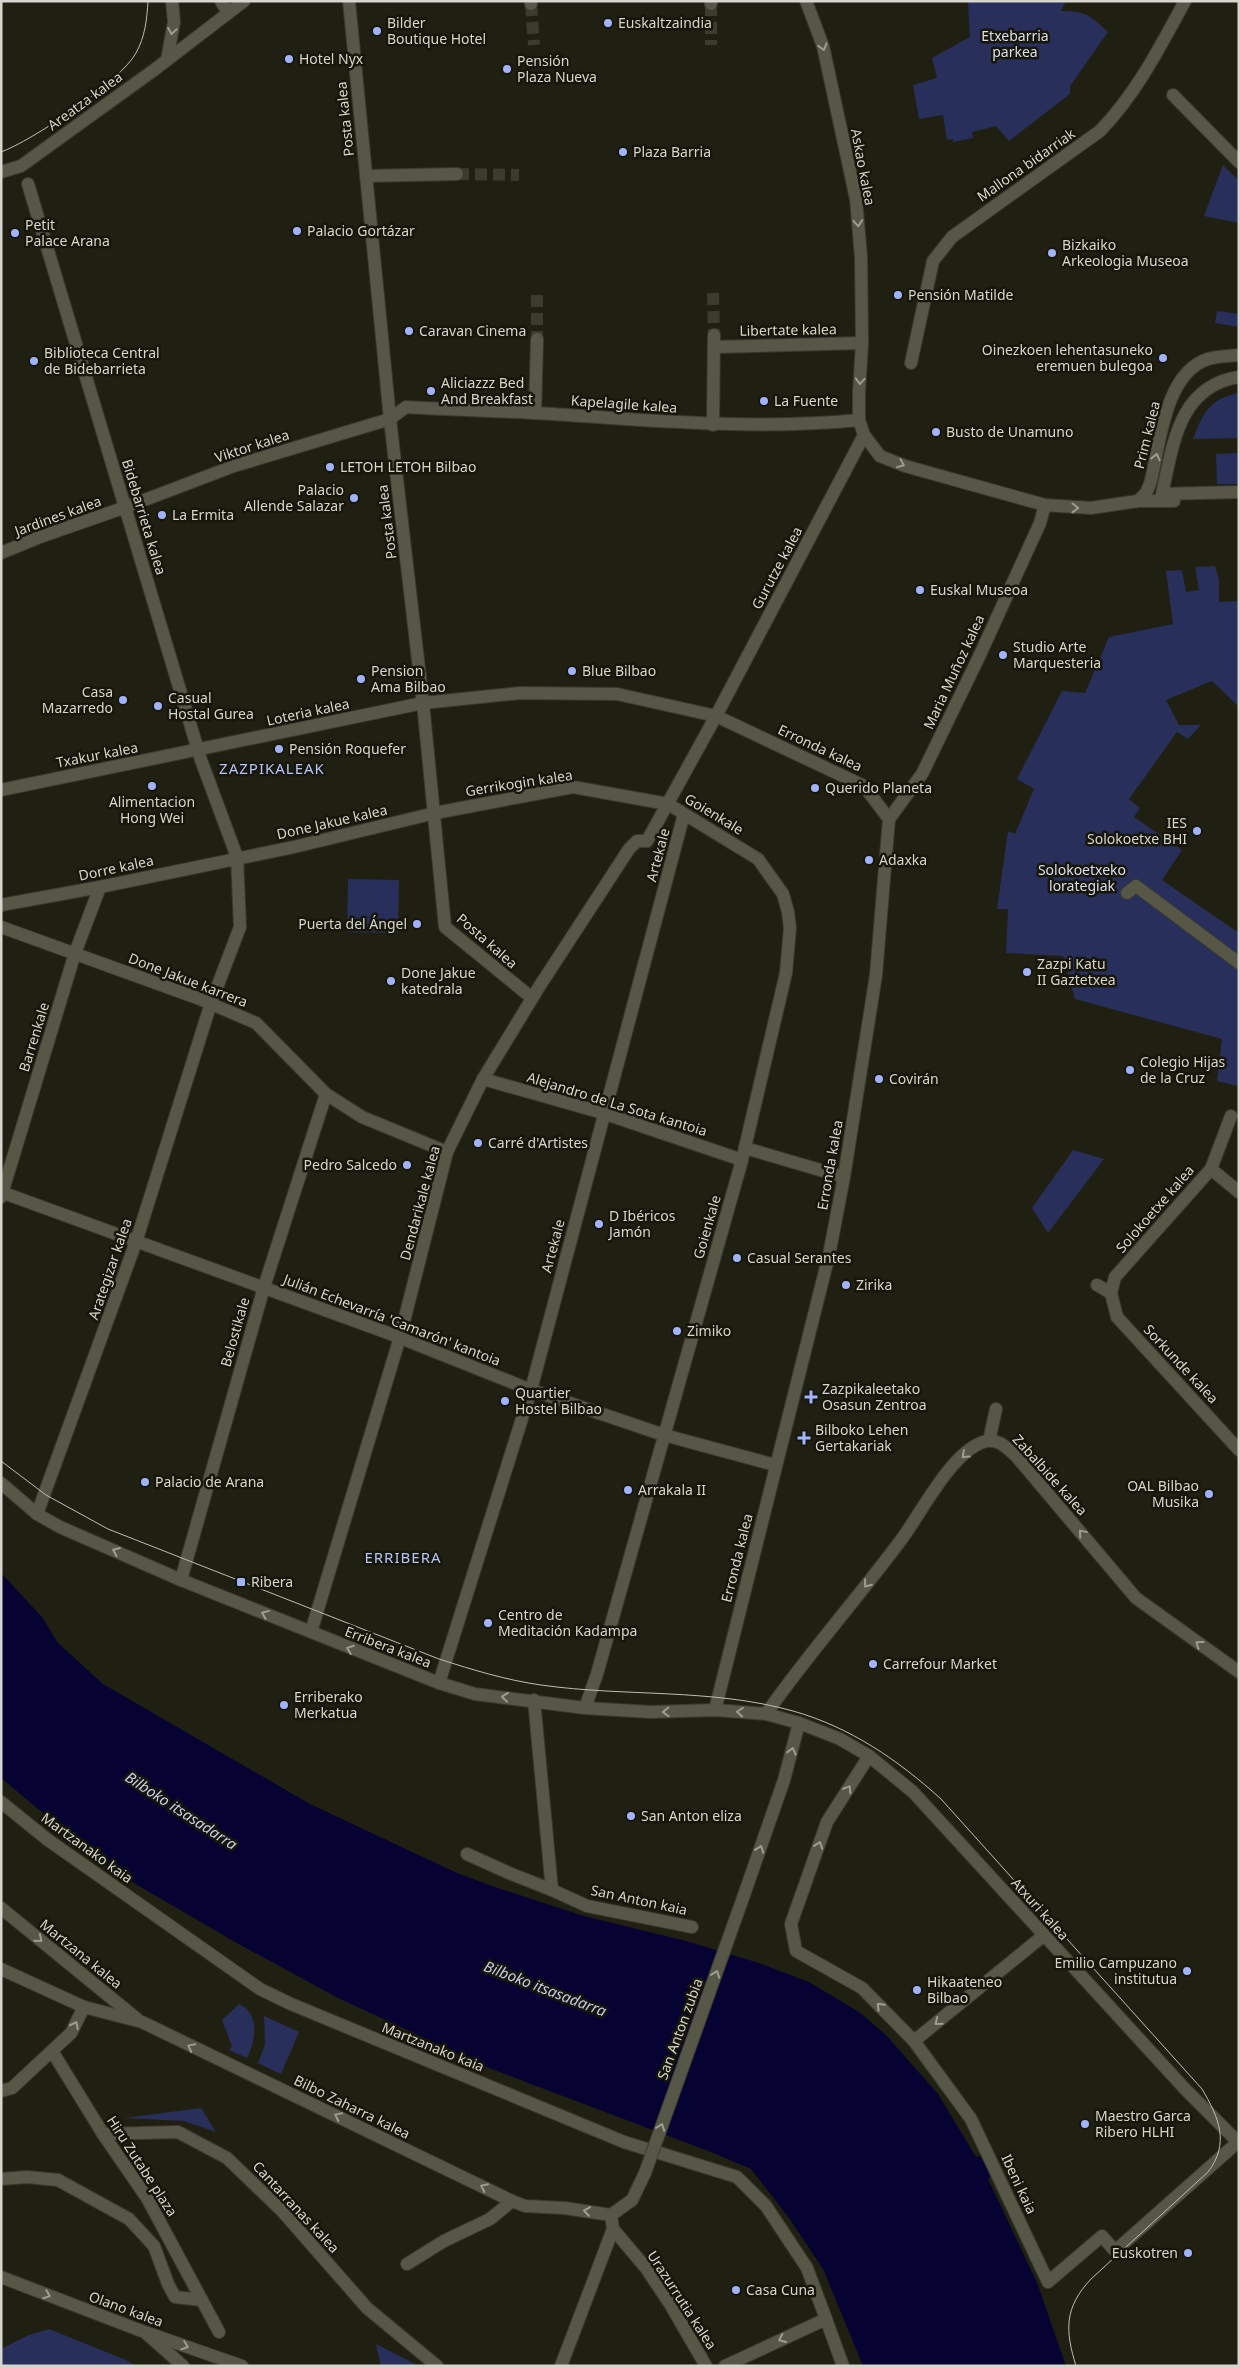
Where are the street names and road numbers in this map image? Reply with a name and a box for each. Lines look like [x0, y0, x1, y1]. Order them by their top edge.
street label: Areatza kalea [44, 67, 126, 134]
street label: Posta kalea [331, 81, 358, 157]
street label: Mallona bidarriak [973, 123, 1079, 206]
street label: Askao kalea [847, 127, 880, 207]
street label: Libertate kalea [739, 319, 837, 340]
street label: Kapelagile kalea [570, 390, 678, 417]
street label: Prim kalea [1129, 399, 1164, 471]
street label: Viktor kalea [212, 425, 291, 466]
street label: Bidebarrieta kalea [118, 457, 171, 577]
street label: Posta kalea [373, 484, 400, 560]
street label: Jardines kalea [10, 491, 104, 541]
street label: Gurutze kalea [747, 523, 806, 612]
street label: Maria Muñoz kalea [919, 611, 989, 732]
street label: Loteria kalea [265, 693, 351, 730]
street label: Erronda kalea [775, 720, 865, 775]
street label: Txakur kalea [54, 737, 139, 772]
street label: Gerrikogin kalea [464, 765, 574, 800]
street label: Goienkale [681, 789, 747, 839]
street label: Done Jakue kalea [275, 800, 389, 843]
street label: Artekale [641, 826, 674, 884]
street label: Dorre kalea [77, 850, 155, 885]
street label: Posta kalea [453, 909, 522, 972]
street label: Done Jakue karrera [126, 948, 250, 1011]
street label: Barrenkale [14, 1000, 53, 1074]
street label: Alejandro de La Sota kantoia [525, 1067, 710, 1140]
street label: Erronda kalea [812, 1118, 847, 1211]
street label: Dendarikale kalea [395, 1144, 444, 1262]
street label: Solokoetxe kalea [1111, 1161, 1198, 1257]
street label: Goienkale [688, 1193, 725, 1261]
street label: Arategizar kalea [83, 1216, 136, 1322]
street label: Artekale [536, 1217, 569, 1275]
street label: Julián Echevarría 'Camarón' kantoia [279, 1269, 504, 1370]
street label: Belostikale [216, 1295, 254, 1369]
street label: Sorkunde kalea [1140, 1320, 1223, 1407]
street label: Zabalbide kalea [1009, 1430, 1092, 1519]
street label: Erronda kalea [716, 1511, 757, 1604]
street label: Erribera kalea [342, 1621, 434, 1672]
street label: Martzanako kaia [38, 1808, 137, 1887]
street label: Atxuri kalea [1007, 1873, 1073, 1944]
street label: San Anton kaia [589, 1880, 689, 1919]
street label: Martzana kalea [36, 1915, 126, 1993]
street label: San Anton zubia [652, 1976, 707, 2082]
street label: Martzanako kaia [379, 2017, 487, 2076]
street label: Bilbo Zaharra kalea [291, 2070, 413, 2143]
street label: Hiru Zutabe plaza [103, 2112, 182, 2220]
street label: Ibeni kaia [997, 2151, 1042, 2217]
street label: Cantarranas kalea [249, 2157, 344, 2257]
street label: Urazurrutia kalea [643, 2247, 721, 2353]
street label: Olano kalea [86, 2286, 166, 2331]

